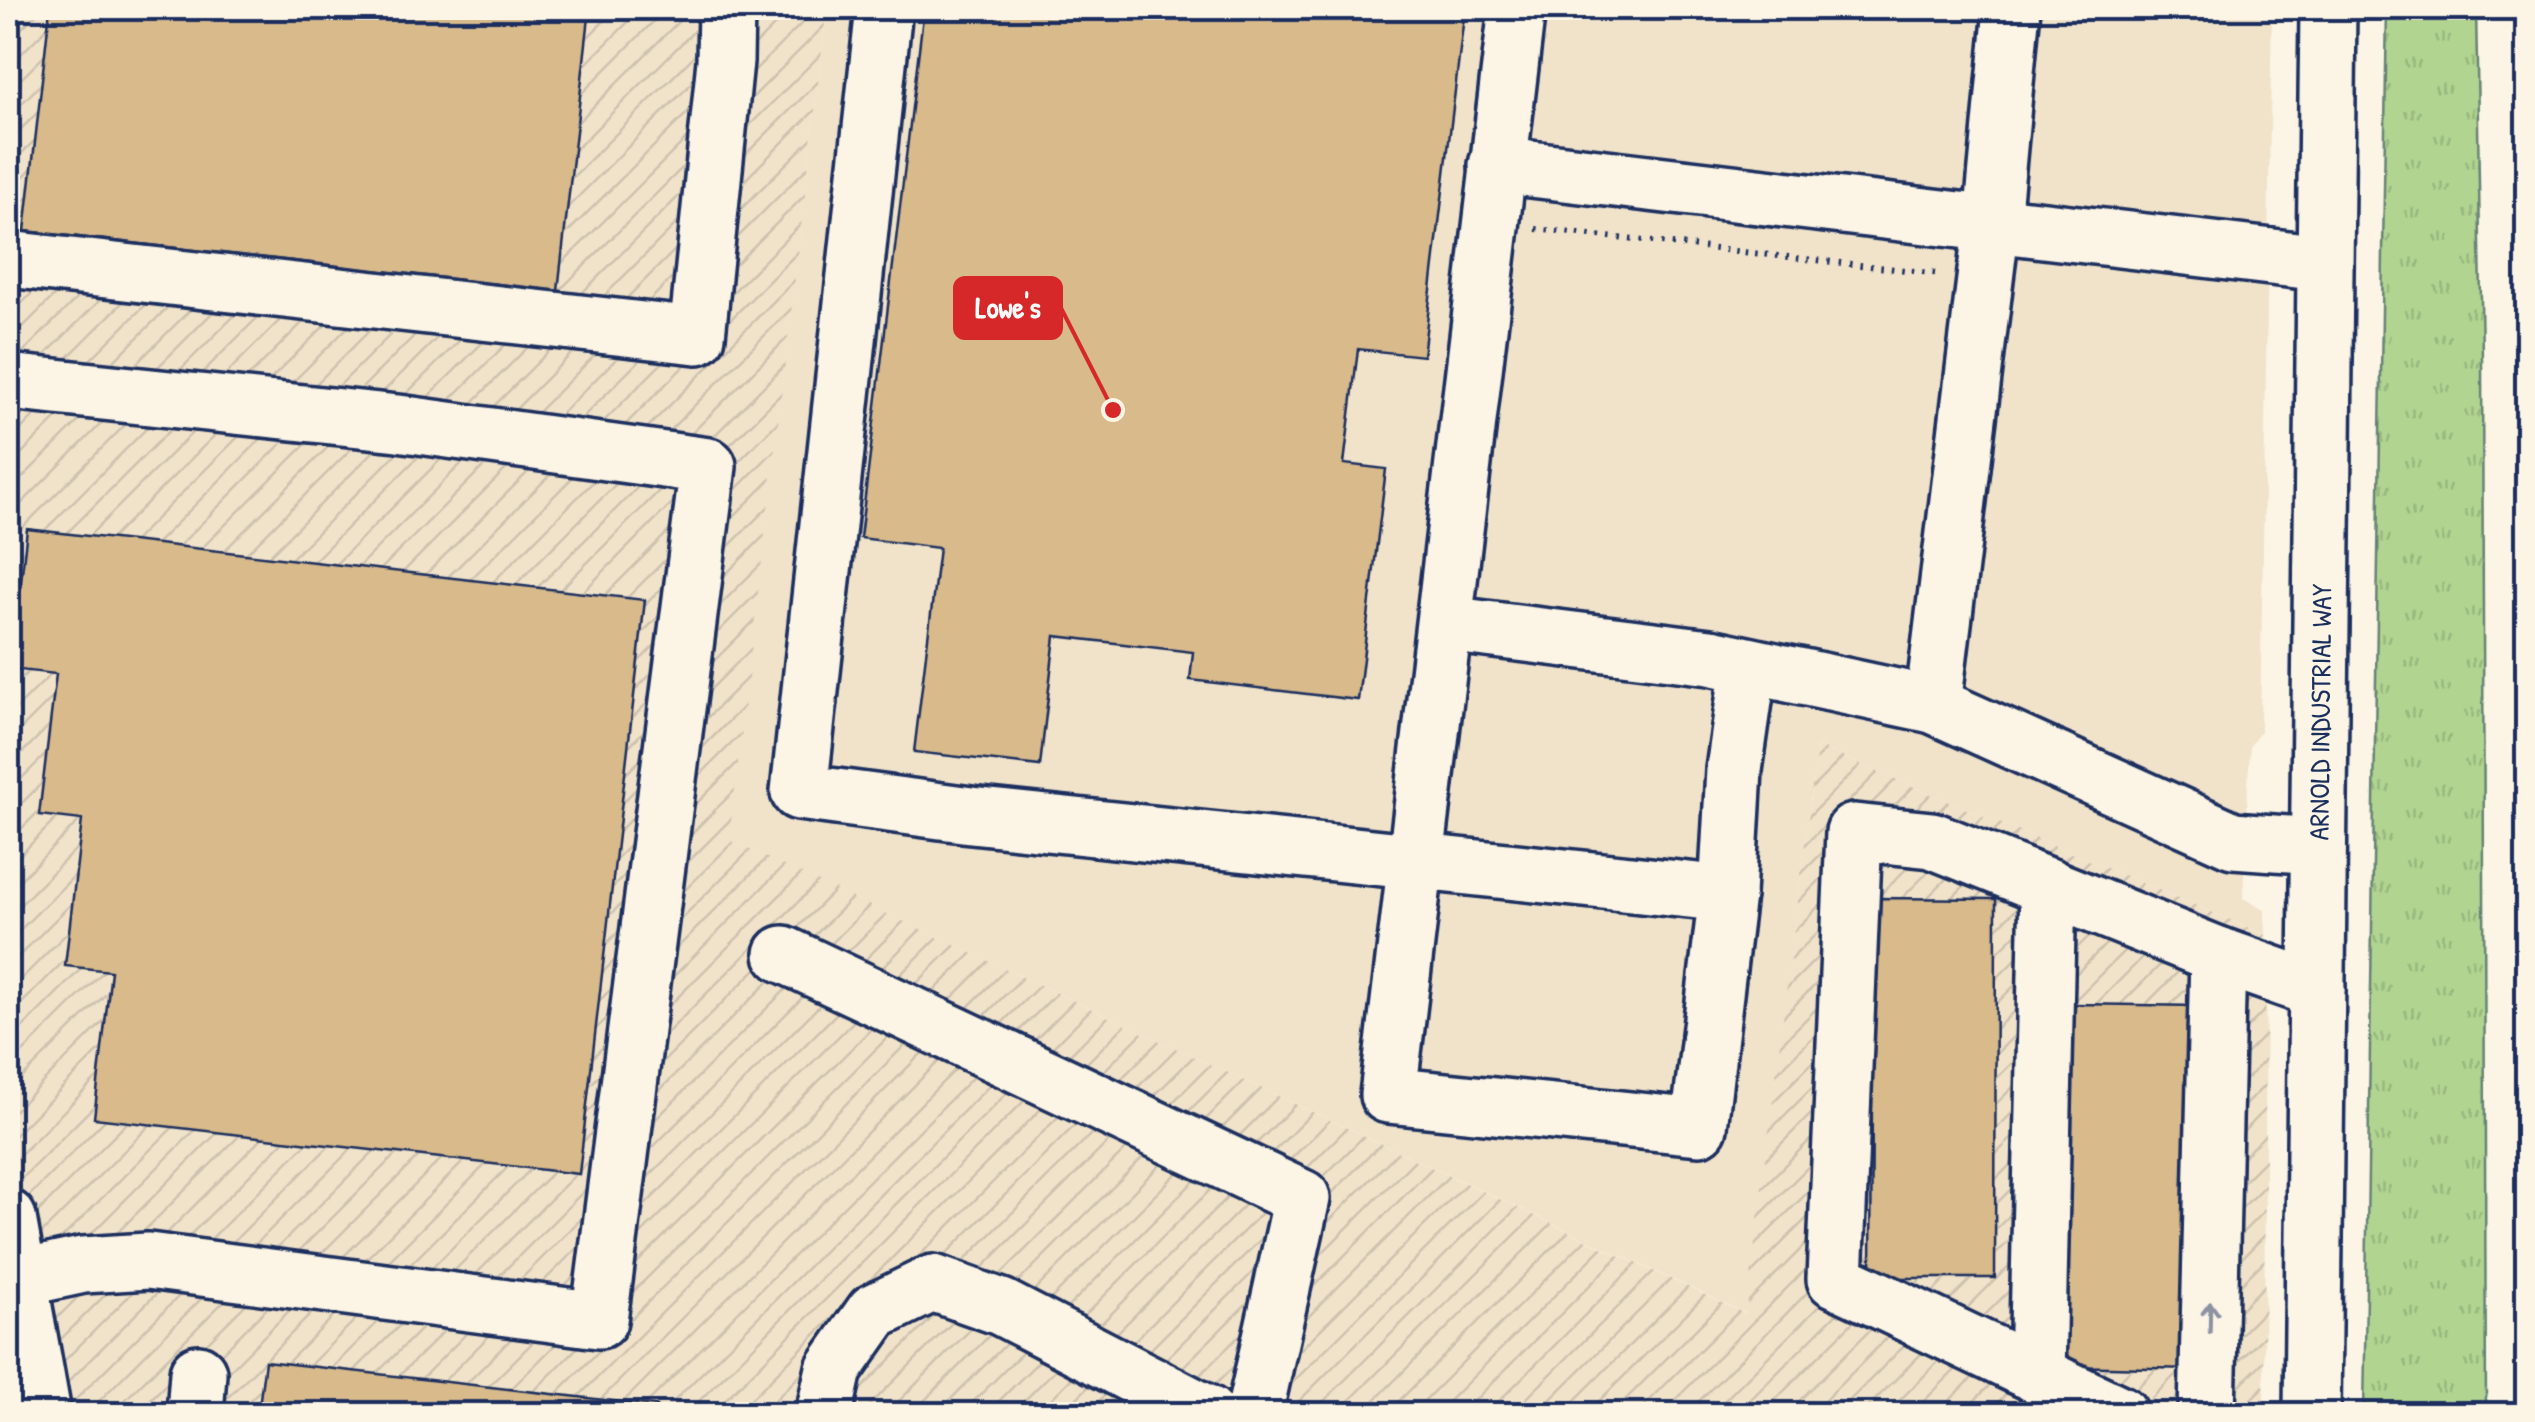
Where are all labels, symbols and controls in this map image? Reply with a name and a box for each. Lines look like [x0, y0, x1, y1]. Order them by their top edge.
callout: Lowe's [955, 278, 1061, 338]
text: Lowe's [975, 287, 1041, 327]
street label: ARNOLD INDUSTRIAL WAY [2300, 583, 2340, 840]
one-way arrow [2200, 1302, 2219, 1334]

